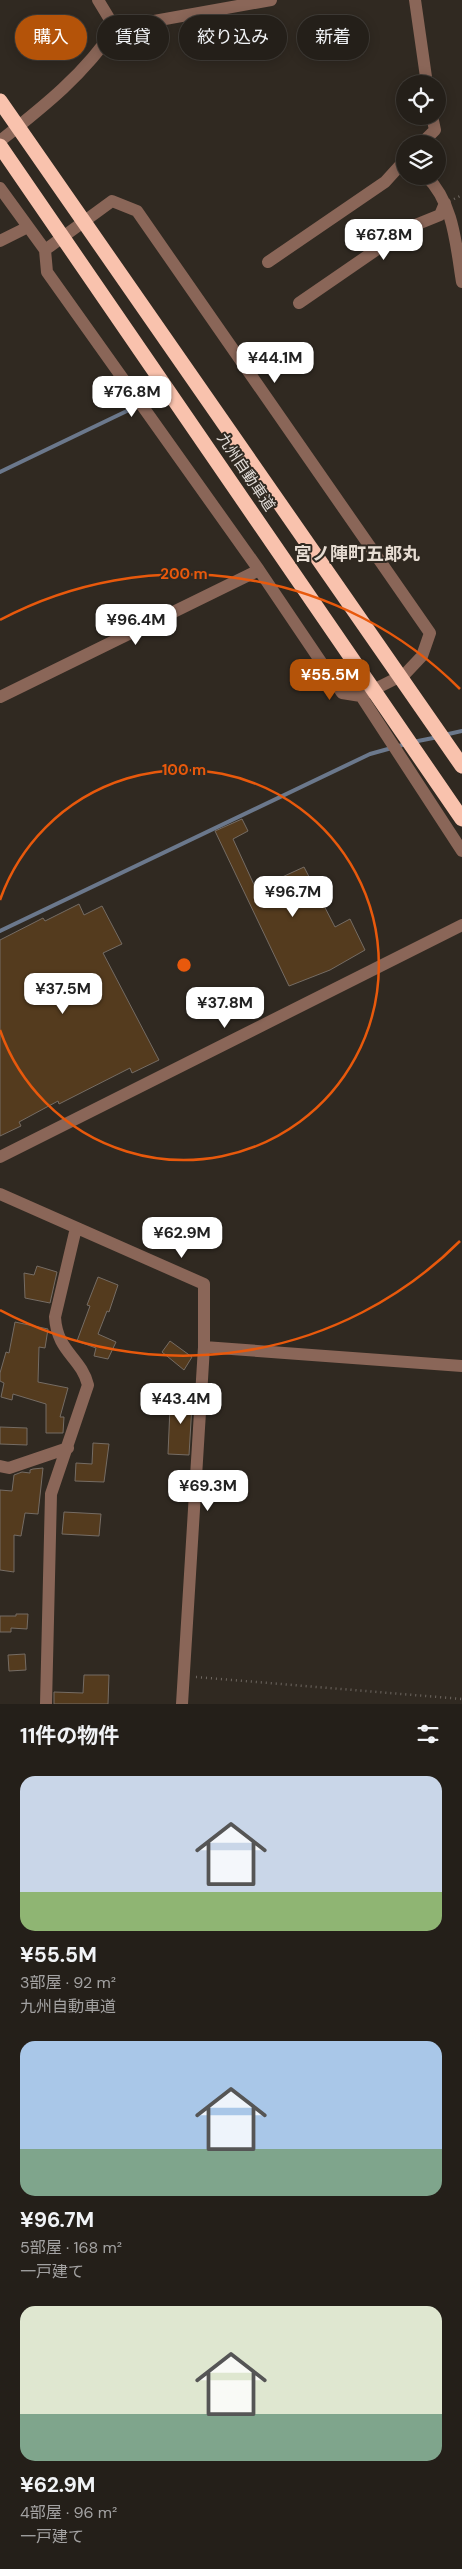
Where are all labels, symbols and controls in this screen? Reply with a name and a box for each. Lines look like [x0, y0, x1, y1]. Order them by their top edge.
chip: 購入 [15, 15, 87, 60]
chip: 賃貸 [97, 15, 169, 60]
chip: 絞り込み [179, 15, 287, 60]
chip: 新着 [297, 15, 369, 60]
map controls [396, 75, 446, 185]
button: locate [396, 75, 446, 125]
button: layers [396, 135, 446, 185]
pin: ¥67.8M [343, 218, 425, 261]
text: ¥67.8M [356, 224, 412, 245]
pin: ¥44.1M [234, 342, 316, 384]
text: ¥44.1M [248, 347, 302, 368]
pin: ¥76.8M [91, 376, 173, 418]
text: ¥76.8M [103, 381, 161, 402]
street label: 九州自動車道 [213, 429, 279, 515]
district label: 宮ノ陣町五郎丸 [294, 542, 420, 566]
text: 200 m [160, 564, 208, 584]
pin: ¥96.4M [95, 604, 177, 646]
text: ¥96.4M [107, 609, 165, 630]
pin: ¥55.5M [289, 658, 371, 701]
text: ¥55.5M [301, 664, 359, 685]
text: 100 m [162, 760, 206, 780]
pin: ¥96.7M [252, 876, 334, 918]
text: ¥96.7M [265, 881, 321, 902]
centre of rings [175, 956, 193, 974]
pin: ¥37.5M [22, 972, 104, 1015]
text: ¥37.5M [35, 978, 91, 999]
pin: ¥37.8M [184, 986, 266, 1029]
text: ¥37.8M [197, 992, 253, 1013]
pin: ¥62.9M [141, 1216, 223, 1259]
text: ¥62.9M [153, 1222, 211, 1243]
pin: ¥43.4M [140, 1382, 222, 1425]
text: ¥43.4M [151, 1388, 211, 1409]
pin: ¥69.3M [167, 1470, 249, 1512]
text: ¥69.3M [179, 1475, 237, 1496]
icon: filters [414, 1720, 442, 1748]
text: 11件の物件 [20, 1722, 119, 1750]
icon: home [186, 1809, 276, 1899]
text: ¥55.5M [20, 1941, 97, 1969]
text: 3部屋 · 92 m² [20, 1972, 116, 1993]
text: 九州自動車道 [20, 1996, 116, 2017]
icon: home [186, 2074, 276, 2164]
text: ¥96.7M [20, 2206, 94, 2234]
text: 5部屋 · 168 m² [20, 2237, 122, 2258]
text: 一戸建て [20, 2261, 84, 2282]
icon: home [186, 2339, 276, 2429]
text: ¥62.9M [20, 2471, 95, 2499]
text: 4部屋 · 96 m² [20, 2502, 117, 2523]
text: 一戸建て [20, 2526, 84, 2547]

